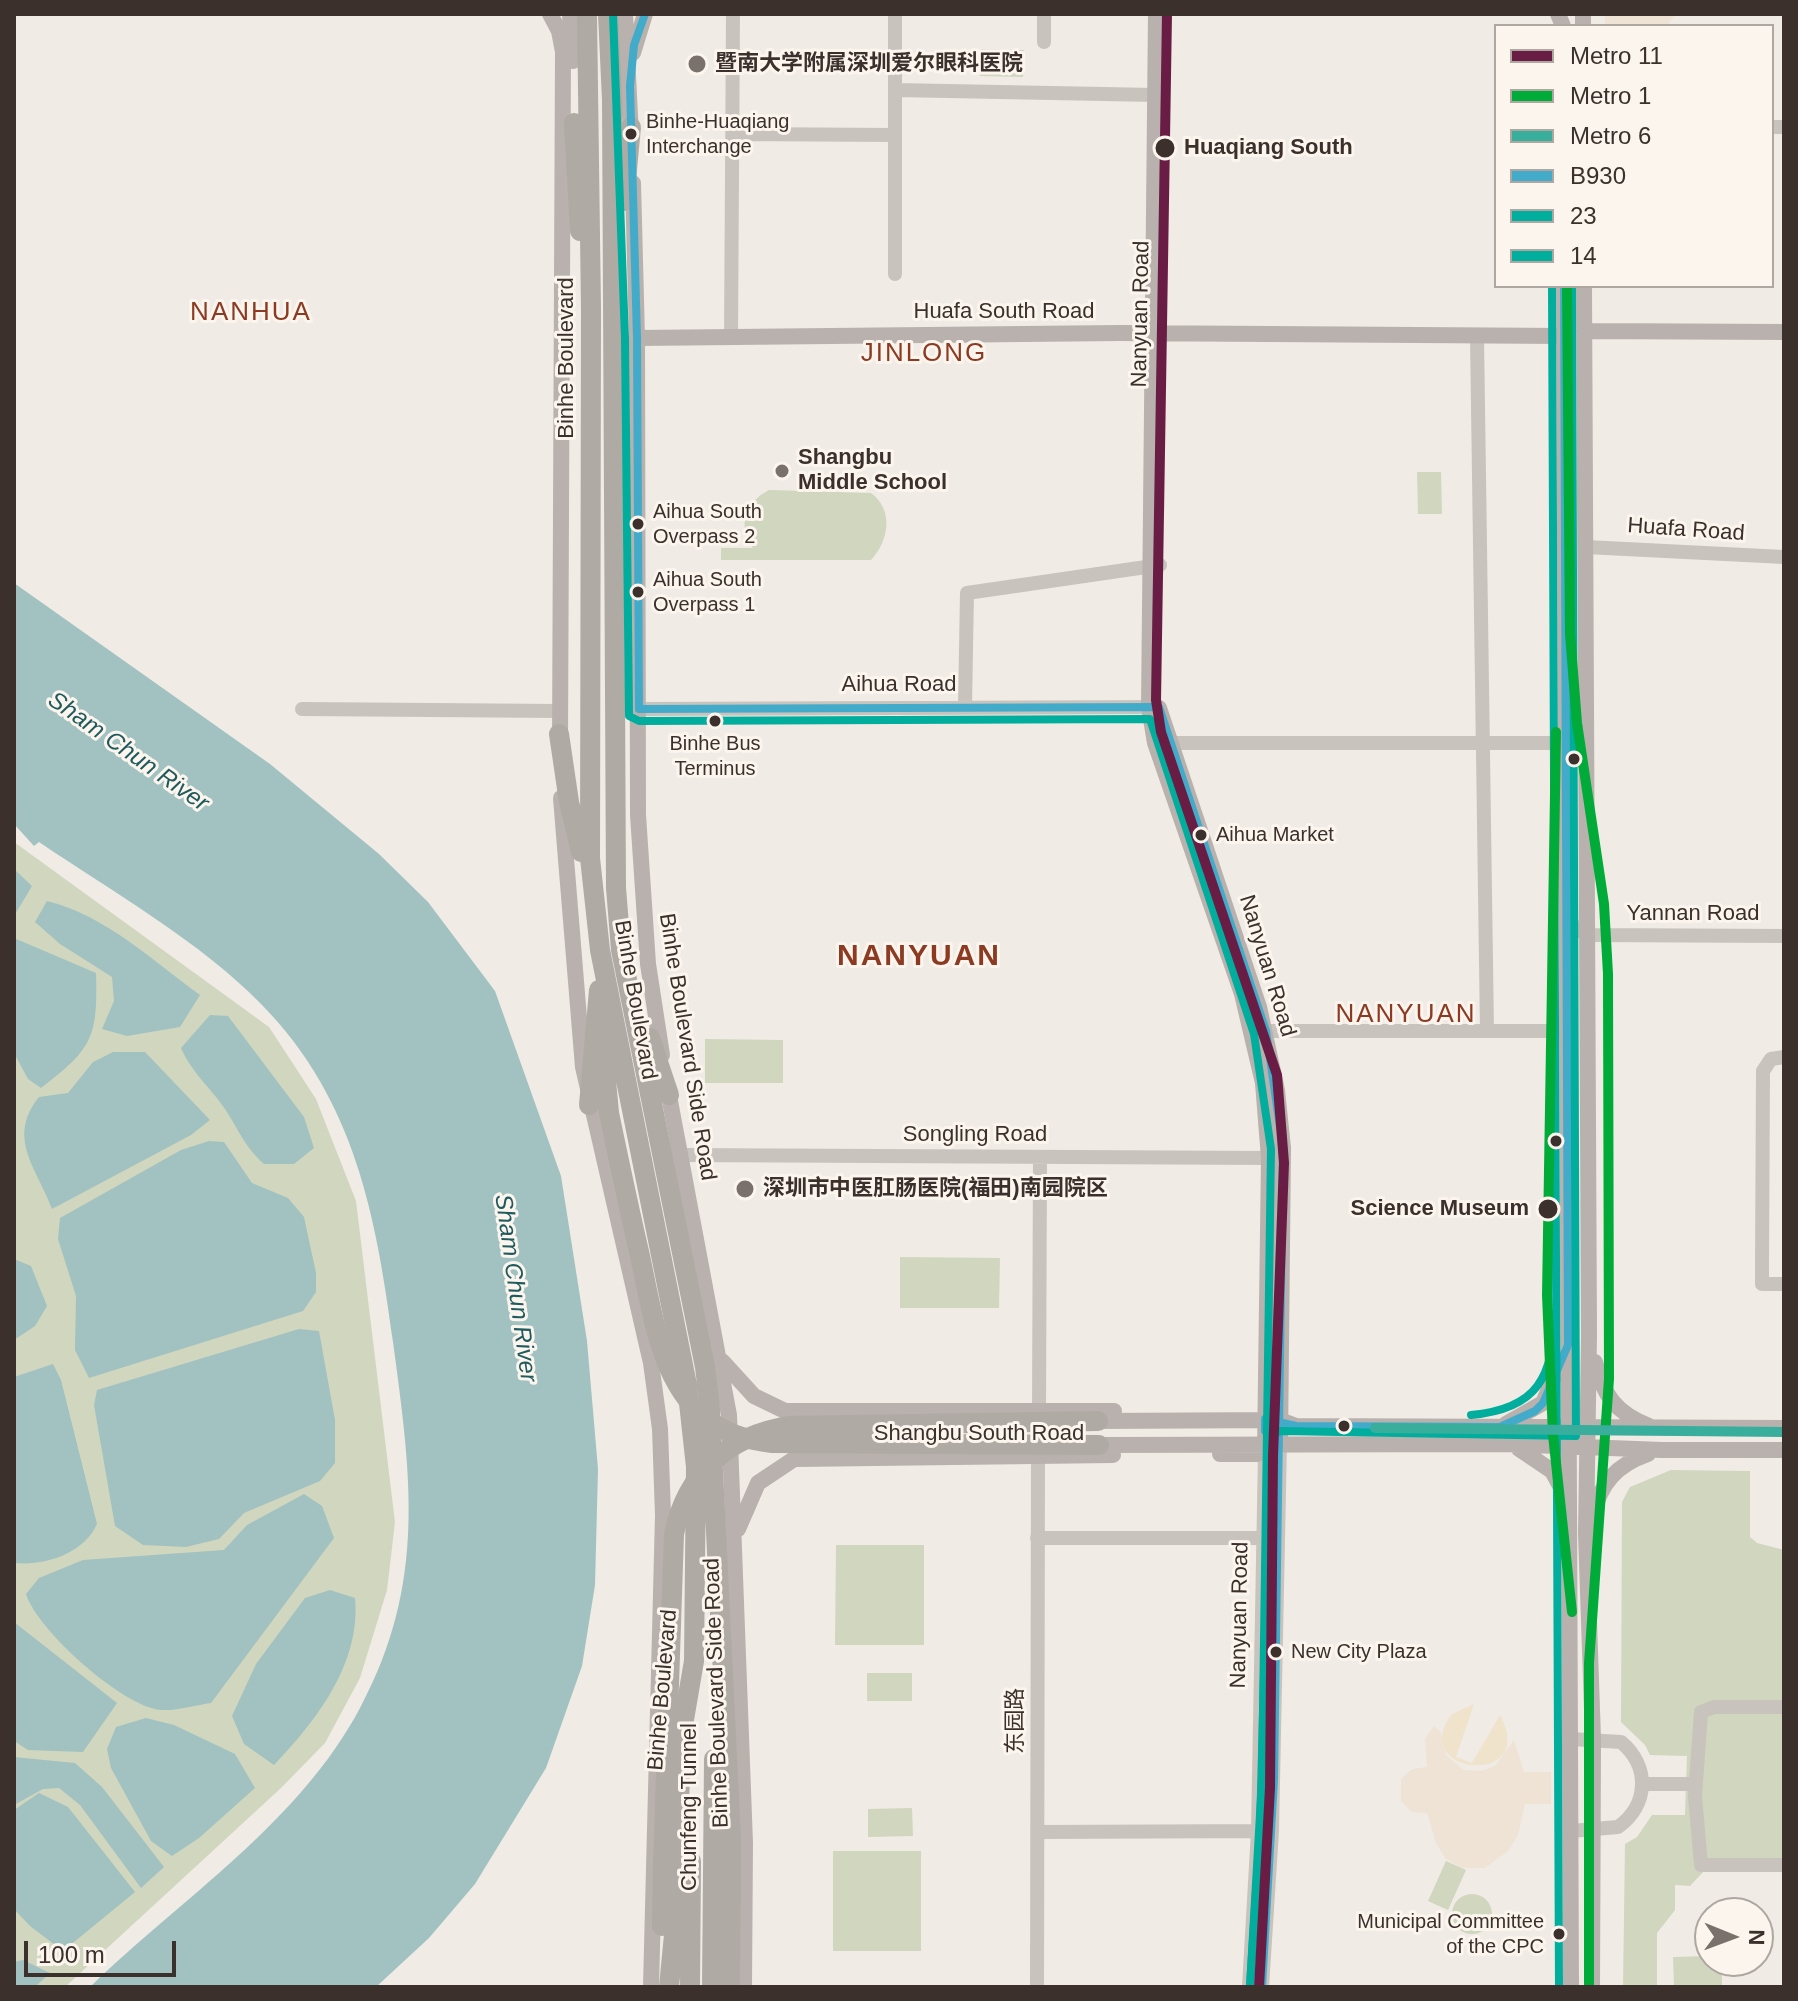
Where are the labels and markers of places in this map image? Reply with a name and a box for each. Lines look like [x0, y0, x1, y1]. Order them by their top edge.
place label: 暨南大学附属深圳爱尔眼科医院 [715, 51, 1023, 77]
marker: 暨南大学附属深圳爱尔眼科医院 [686, 53, 708, 75]
place label: Binhe-Huaqiang Interchange [646, 110, 789, 157]
marker: Binhe-Huaqiang Interchange [623, 126, 639, 142]
place label: Huaqiang South [1184, 135, 1353, 161]
marker: Huaqiang South [1153, 136, 1177, 160]
place label: Shangbu Middle School [798, 445, 947, 496]
marker: Shangbu Middle School [773, 462, 791, 480]
place label: Aihua South Overpass 2 [653, 500, 762, 547]
marker: Aihua South Overpass 2 [630, 516, 646, 532]
place label: Aihua South Overpass 1 [653, 568, 762, 615]
marker: Aihua South Overpass 1 [630, 584, 646, 600]
marker: Binhe Bus Terminus [707, 713, 723, 729]
place label: Binhe Bus Terminus [669, 732, 761, 779]
unlabelled marker [1566, 751, 1582, 767]
place label: Aihua Market [1216, 823, 1334, 847]
marker: Aihua Market [1193, 827, 1209, 843]
unlabelled marker [1548, 1133, 1564, 1149]
place label: 深圳市中医肛肠医院(福田)南园院区 [763, 1176, 1108, 1202]
marker: 深圳市中医肛肠医院(福田)南园院区 [734, 1178, 756, 1200]
place label: Science Museum [1350, 1196, 1529, 1222]
marker: Science Museum [1536, 1197, 1560, 1221]
unlabelled marker [1336, 1418, 1352, 1434]
place label: New City Plaza [1291, 1640, 1427, 1664]
marker: New City Plaza [1268, 1644, 1284, 1660]
place label: Municipal Committee of the CPC [1357, 1910, 1544, 1957]
marker: Municipal Committee of the CPC [1551, 1926, 1567, 1942]

